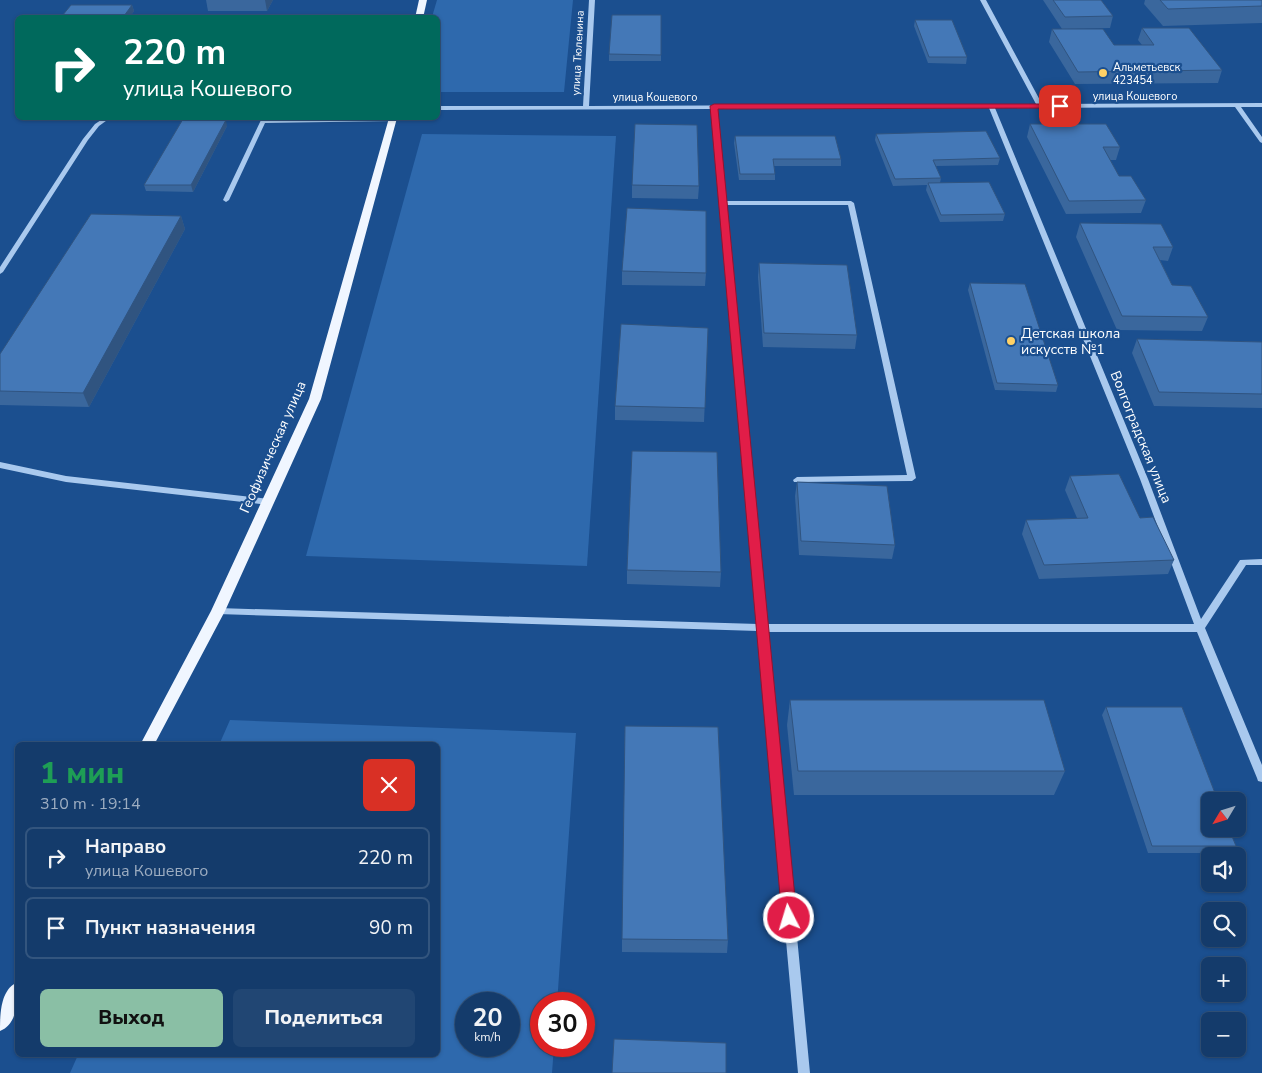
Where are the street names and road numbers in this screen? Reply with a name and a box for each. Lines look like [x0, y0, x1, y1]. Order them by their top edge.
street label: улица Тюленина [568, 10, 588, 96]
street label: улица Кошевого [1093, 89, 1177, 104]
street label: улица Кошевого [613, 90, 697, 105]
street label: Волгоградская улица [1106, 368, 1176, 506]
street label: Геофизическая улица [235, 378, 311, 516]

